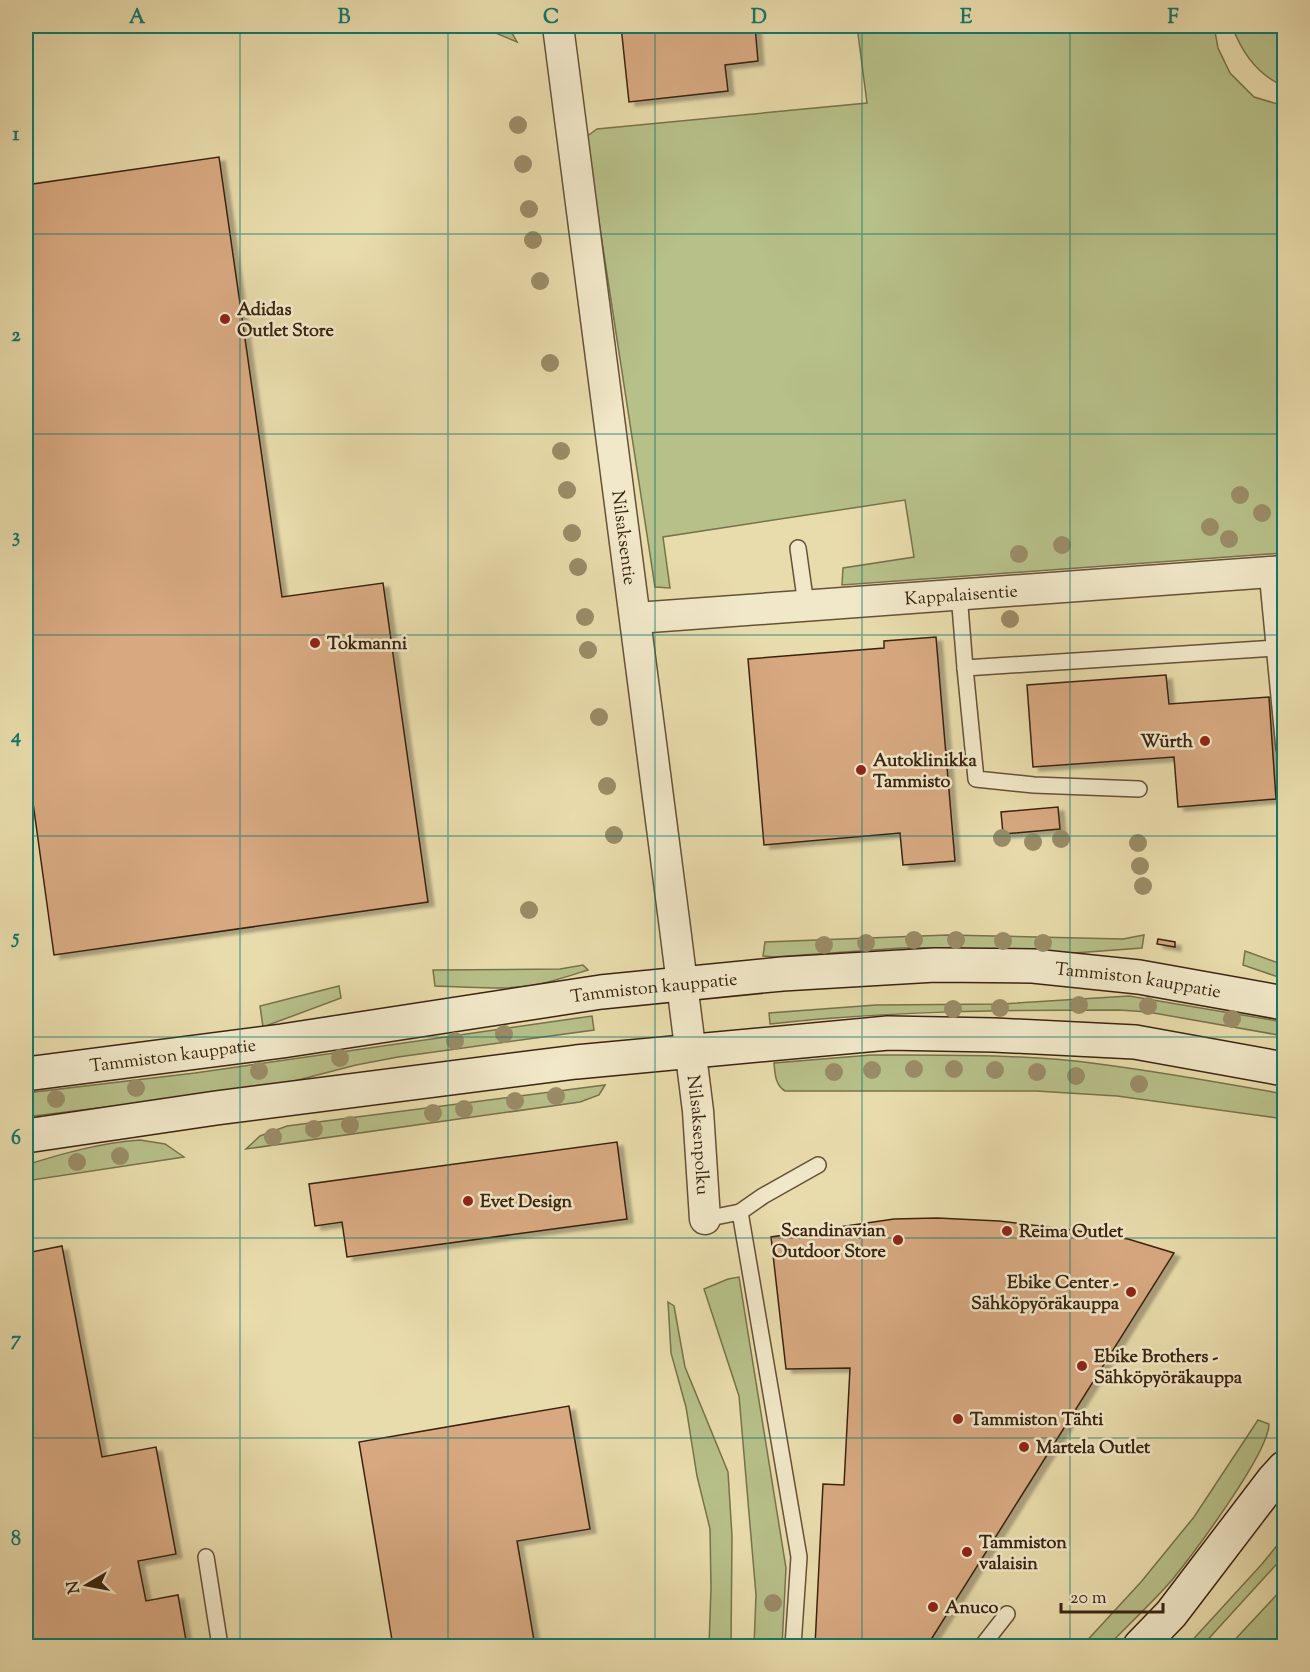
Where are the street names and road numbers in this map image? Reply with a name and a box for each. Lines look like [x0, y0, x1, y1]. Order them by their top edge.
street label: Nilsaksentie [603, 489, 641, 587]
street label: Kappalaisentie [904, 579, 1019, 613]
street label: Tammiston kauppatie [1053, 957, 1223, 1006]
street label: Tammiston kauppatie [569, 968, 739, 1011]
street label: Tammiston kauppatie [88, 1033, 258, 1081]
street label: Nilsaksenpolku [679, 1074, 714, 1196]

